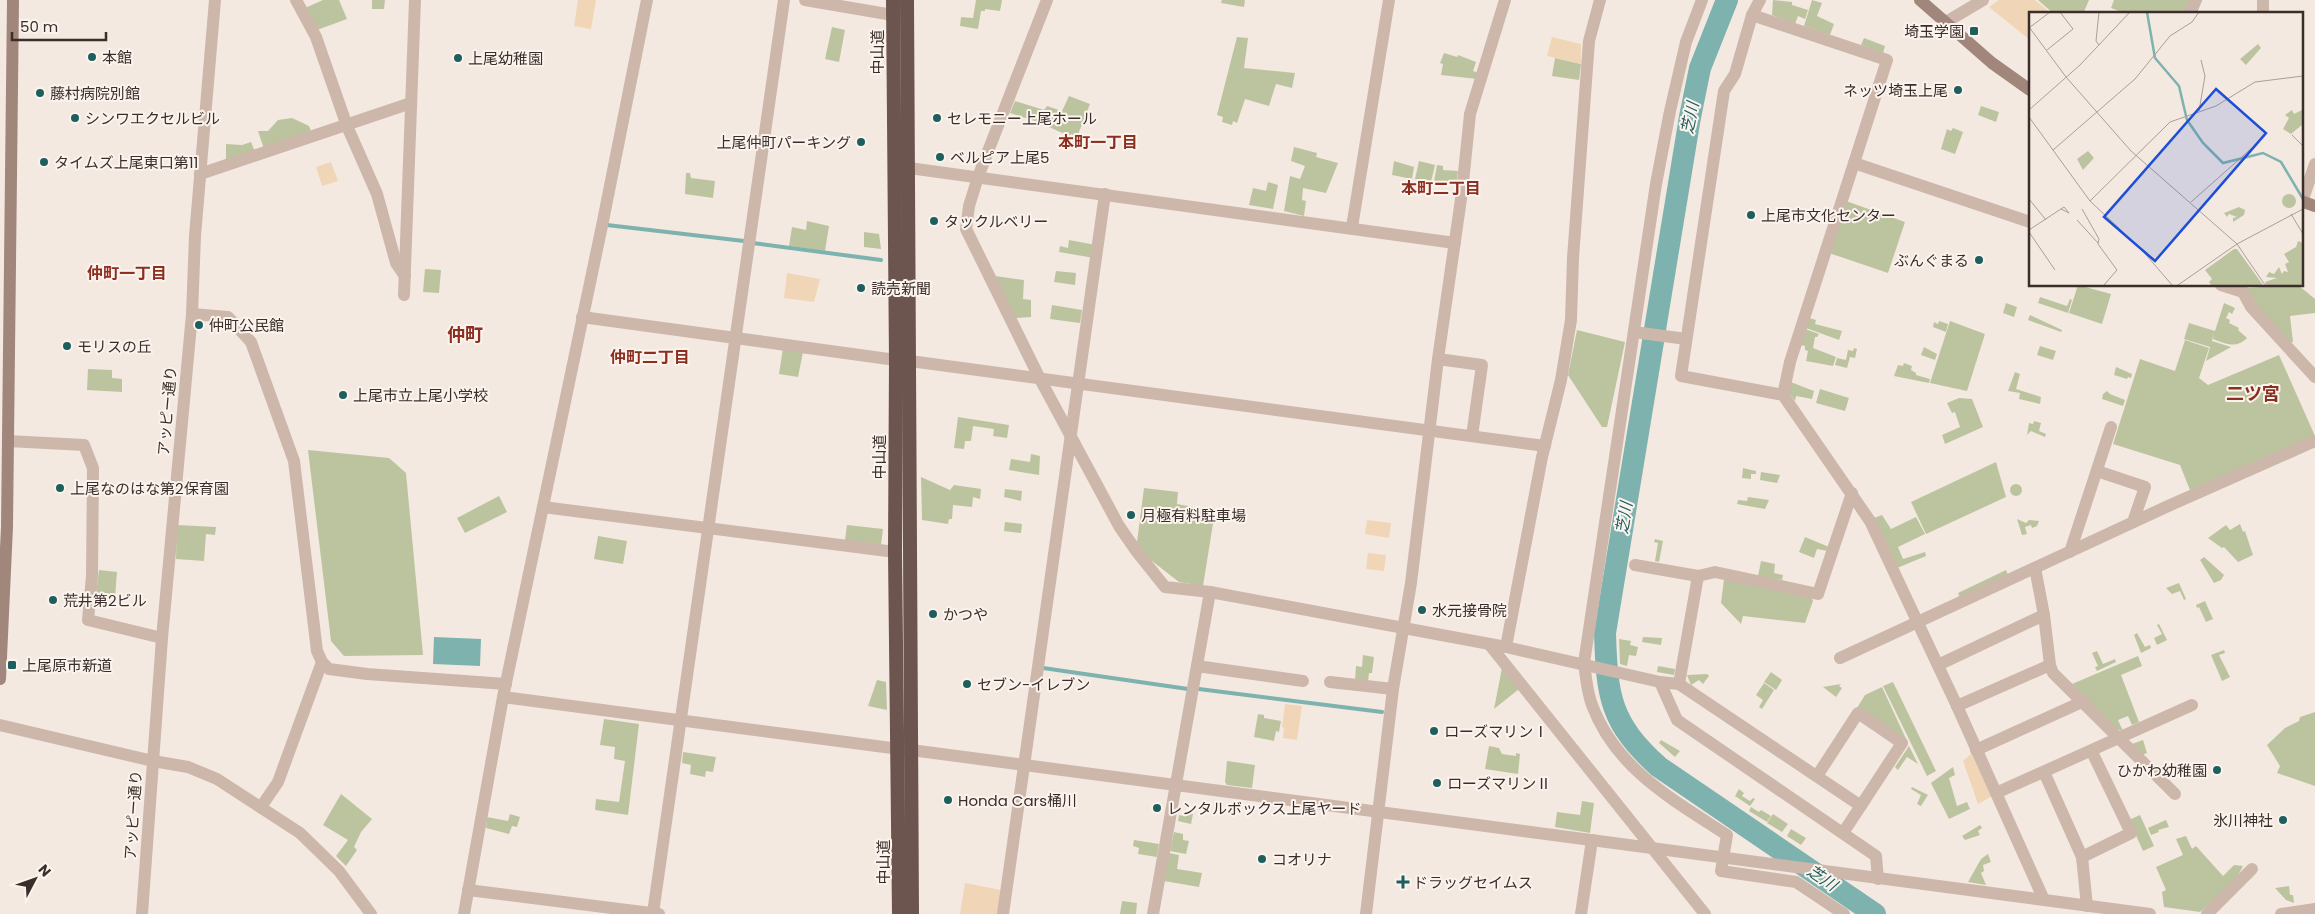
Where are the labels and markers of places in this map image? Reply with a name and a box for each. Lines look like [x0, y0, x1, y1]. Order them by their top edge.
place label: 埼玉学園 [1904, 21, 1964, 42]
marker: 埼玉学園 [1968, 25, 1980, 37]
place label: 本館 [102, 47, 132, 68]
place label: 上尾幼稚園 [468, 48, 543, 69]
marker: 本館 [86, 51, 98, 63]
marker: 上尾幼稚園 [452, 52, 464, 64]
place label: ネッツ埼玉上尾 [1843, 80, 1948, 101]
place label: 藤村病院別館 [50, 83, 140, 104]
marker: ネッツ埼玉上尾 [1952, 84, 1964, 96]
marker: 藤村病院別館 [34, 87, 46, 99]
place label: シンワエクセルビル [85, 108, 220, 129]
place label: セレモニー上尾ホール [947, 108, 1097, 129]
marker: シンワエクセルビル [69, 112, 81, 124]
marker: セレモニー上尾ホール [931, 112, 943, 124]
place label: 上尾仲町パーキング [716, 132, 851, 153]
marker: 上尾仲町パーキング [855, 136, 867, 148]
place label: ベルピア上尾5 [950, 147, 1049, 168]
marker: ベルピア上尾5 [934, 151, 946, 163]
place label: タイムズ上尾東口第11 [54, 152, 198, 173]
marker: タイムズ上尾東口第11 [38, 156, 50, 168]
place label: 上尾市文化センター [1761, 205, 1896, 226]
marker: 上尾市文化センター [1745, 209, 1757, 221]
place label: タックルベリー [944, 211, 1049, 232]
marker: タックルベリー [928, 215, 940, 227]
place label: ぶんぐまる [1894, 250, 1969, 271]
marker: ぶんぐまる [1973, 254, 1985, 266]
place label: 読売新聞 [871, 278, 931, 299]
marker: 読売新聞 [855, 282, 867, 294]
place label: 仲町公民館 [209, 315, 284, 336]
marker: 仲町公民館 [193, 319, 205, 331]
place label: モリスの丘 [77, 336, 152, 357]
marker: モリスの丘 [61, 340, 73, 352]
place label: 上尾市立上尾小学校 [353, 385, 488, 406]
marker: 上尾市立上尾小学校 [337, 389, 349, 401]
place label: 上尾なのはな第2保育園 [70, 478, 229, 499]
marker: 上尾なのはな第2保育園 [54, 482, 66, 494]
place label: 月極有料駐車場 [1141, 505, 1246, 526]
marker: 月極有料駐車場 [1125, 509, 1137, 521]
place label: 荒井第2ビル [63, 590, 147, 611]
marker: 荒井第2ビル [47, 594, 59, 606]
place label: 水元接骨院 [1432, 600, 1507, 621]
place label: かつや [943, 604, 988, 625]
marker: 水元接骨院 [1416, 604, 1428, 616]
marker: かつや [927, 608, 939, 620]
place label: 上尾原市新道 [22, 655, 112, 676]
marker: 上尾原市新道 [6, 659, 18, 671]
place label: セブン-イレブン [977, 674, 1090, 695]
marker: セブン-イレブン [961, 678, 973, 690]
place label: ローズマリンⅠ [1444, 721, 1548, 742]
marker: ローズマリンⅠ [1428, 725, 1440, 737]
place label: ひかわ幼稚園 [2117, 760, 2207, 781]
marker: ひかわ幼稚園 [2211, 764, 2223, 776]
place label: ローズマリンⅡ [1447, 773, 1551, 794]
marker: ローズマリンⅡ [1431, 777, 1443, 789]
place label: Honda Cars桶川 [958, 790, 1077, 811]
marker: Honda Cars桶川 [942, 794, 954, 806]
place label: レンタルボックス上尾ヤード [1167, 798, 1362, 819]
marker: レンタルボックス上尾ヤード [1151, 802, 1163, 814]
place label: 氷川神社 [2213, 810, 2273, 831]
marker: 氷川神社 [2277, 814, 2289, 826]
place label: コオリナ [1272, 849, 1332, 870]
marker: コオリナ [1256, 853, 1268, 865]
place label: ドラッグセイムス [1413, 872, 1533, 893]
marker: ドラッグセイムス [1397, 876, 1409, 888]

